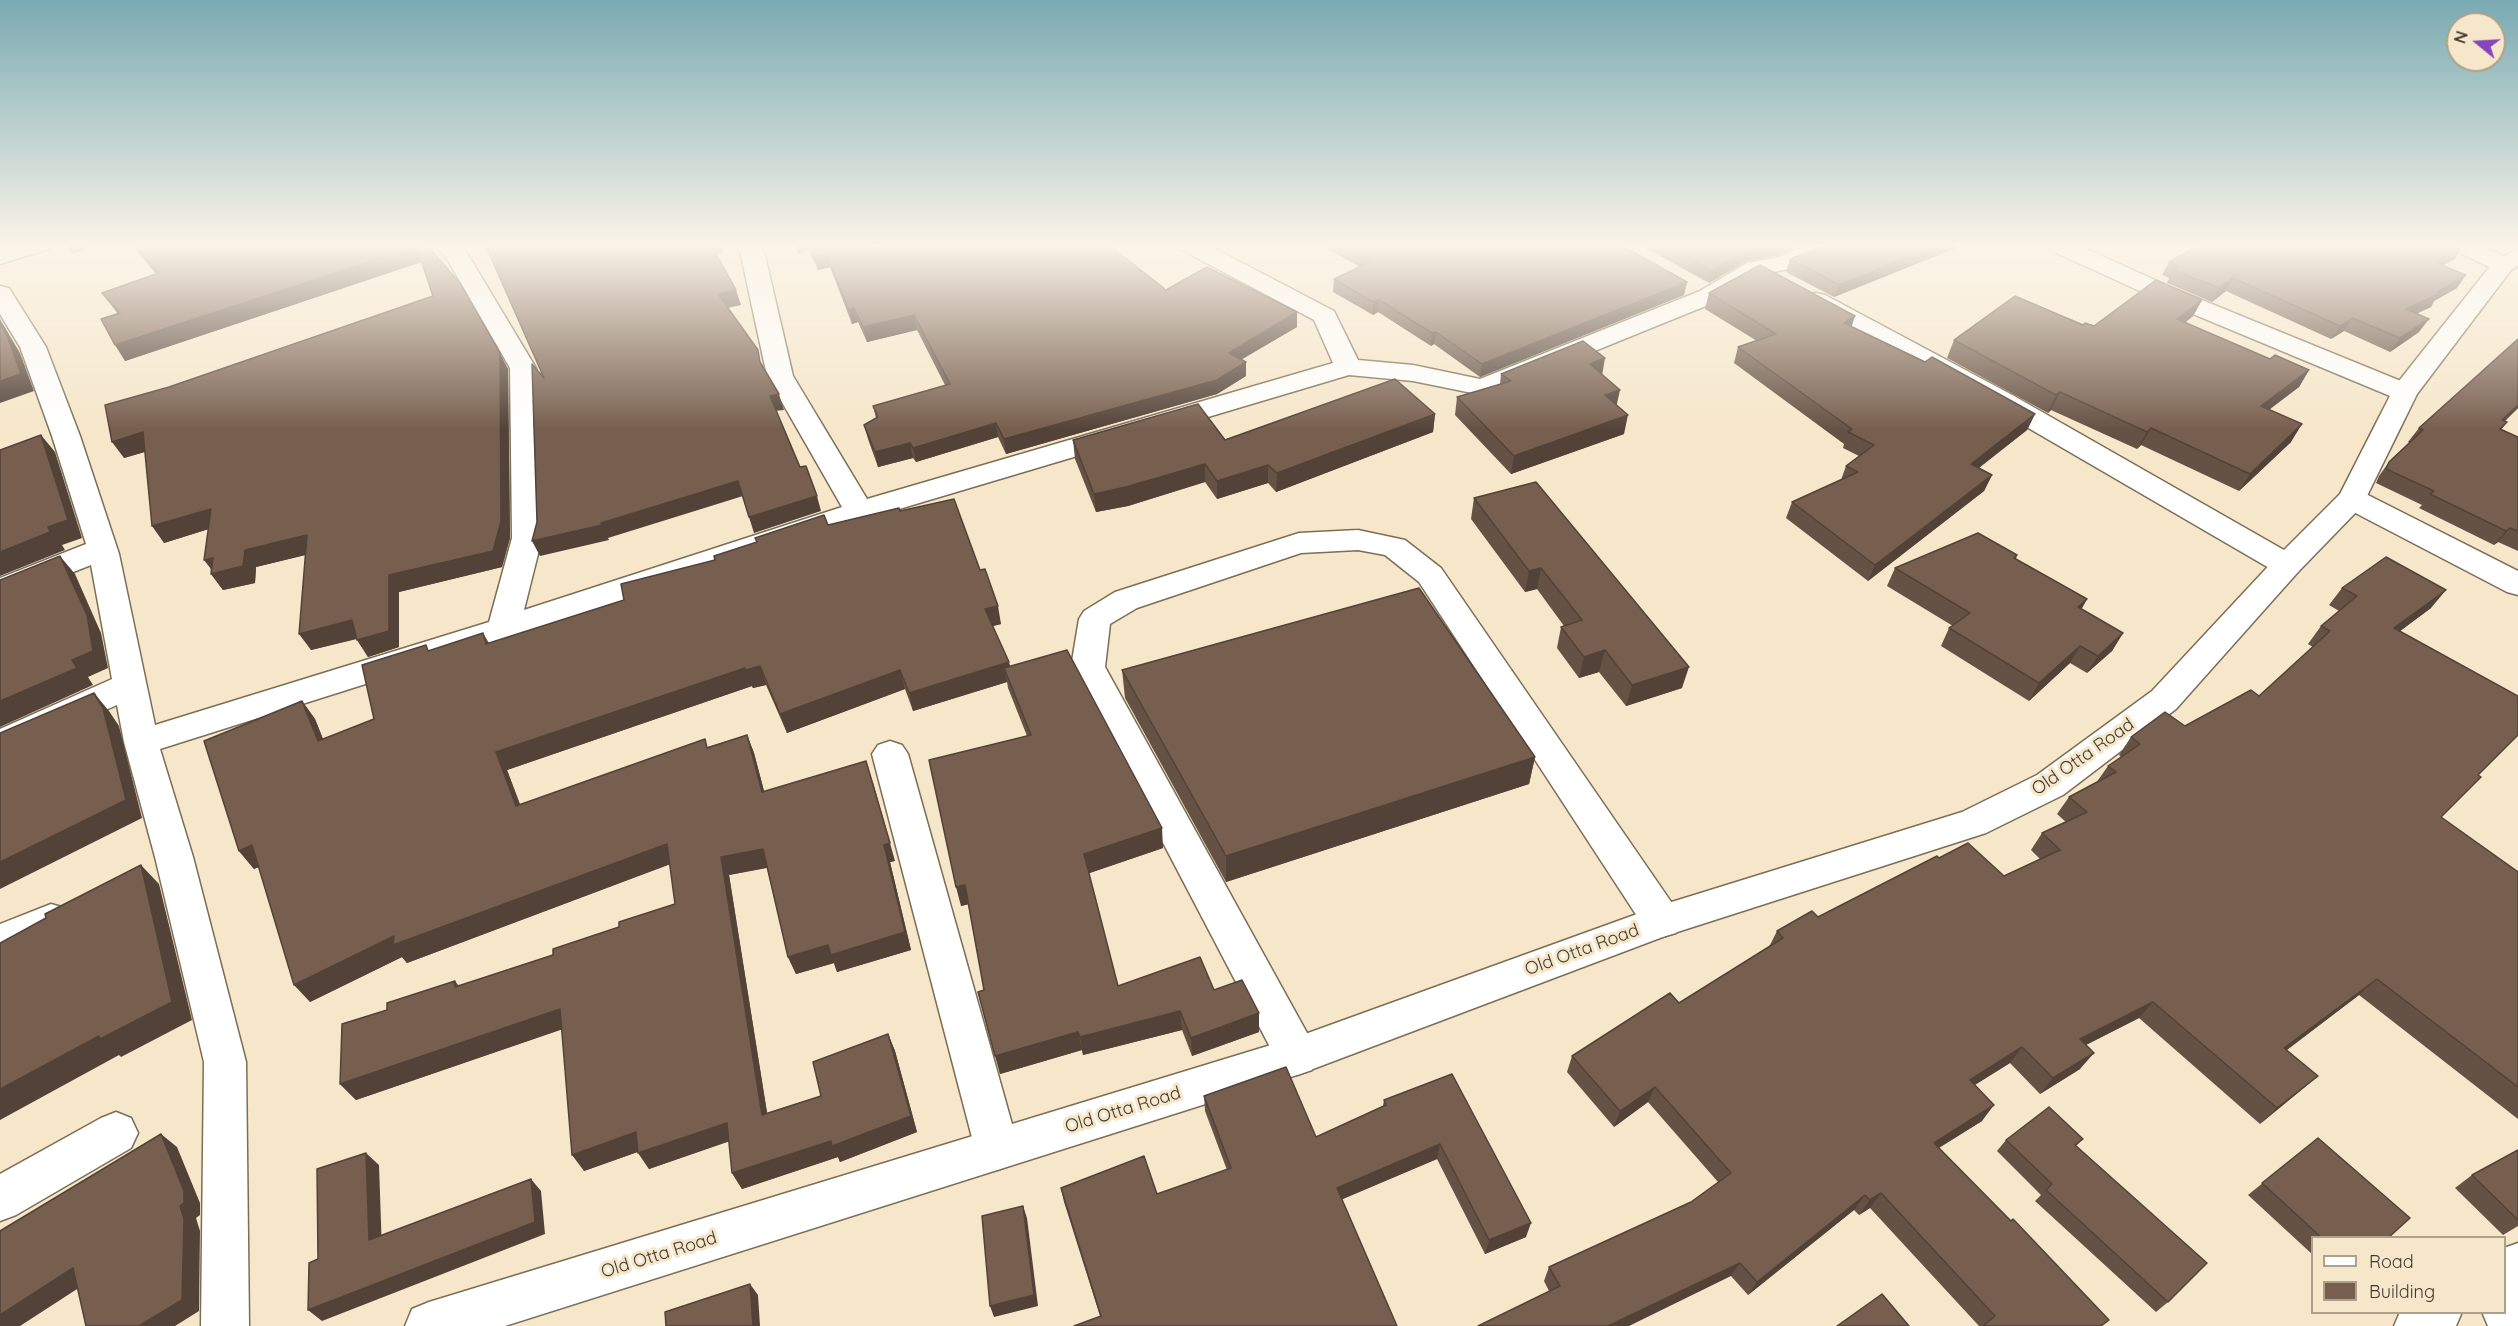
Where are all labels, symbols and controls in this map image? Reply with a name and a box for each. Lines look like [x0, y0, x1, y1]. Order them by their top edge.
north arrow [2446, 12, 2506, 72]
text: N [2449, 28, 2472, 46]
street label: Old Otta Road [2028, 714, 2138, 800]
street label: Old Otta Road [1522, 919, 1642, 981]
street label: Old Otta Road [1062, 1082, 1184, 1138]
street label: Old Otta Road [598, 1227, 720, 1283]
legend [2311, 1236, 2506, 1314]
text: Road [2369, 1250, 2414, 1273]
text: Building [2369, 1280, 2435, 1303]

